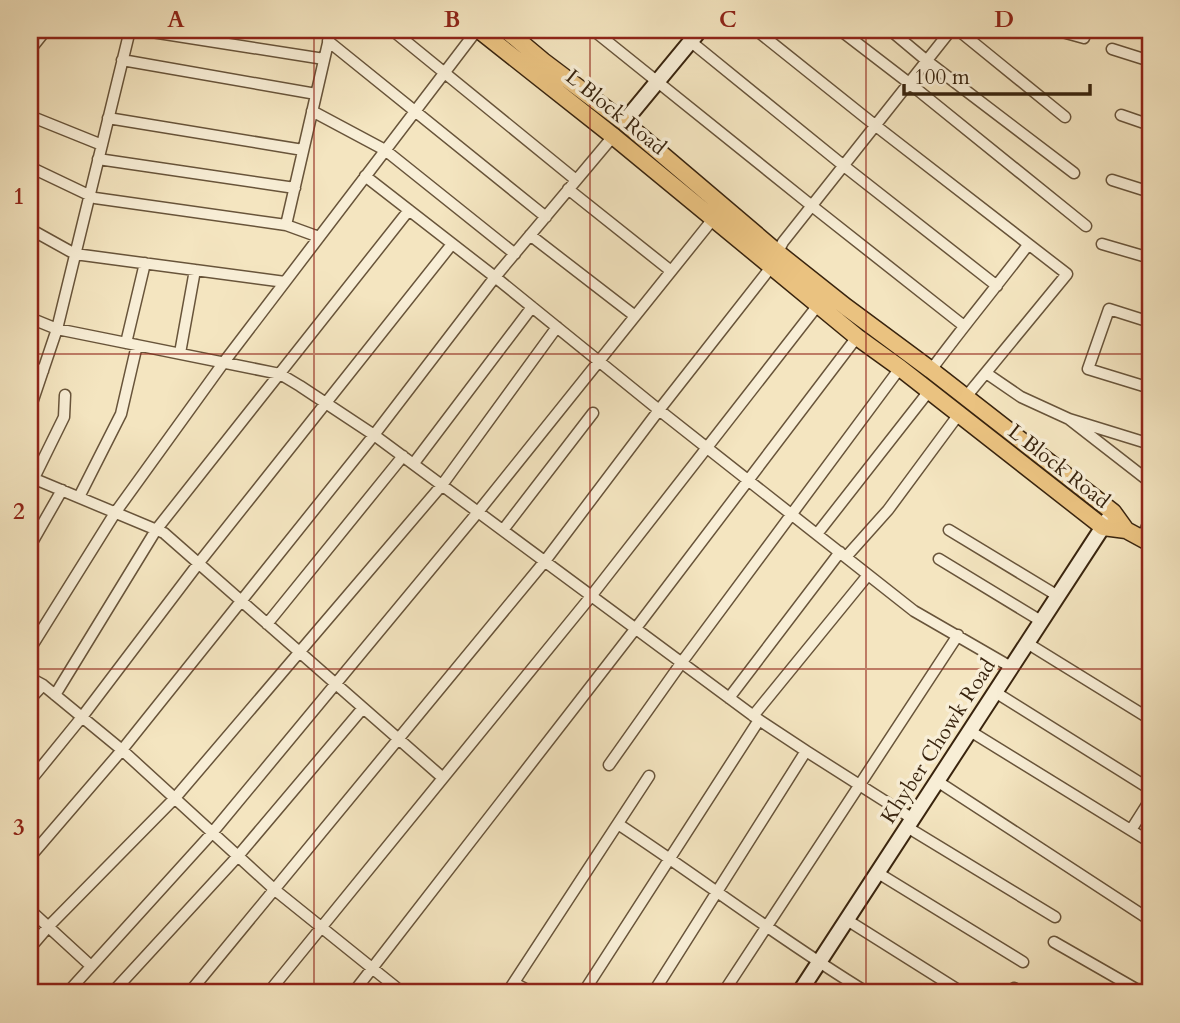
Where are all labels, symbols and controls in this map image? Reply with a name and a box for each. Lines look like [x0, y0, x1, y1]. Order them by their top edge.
text: A [167, 4, 185, 35]
text: B [444, 4, 460, 35]
text: C [719, 4, 737, 35]
text: D [994, 4, 1014, 35]
scale bar [904, 52, 1089, 96]
street label: L Block Road [559, 63, 672, 162]
text: 100 m [914, 63, 970, 92]
text: 1 [13, 181, 25, 212]
street label: L Block Road [1002, 417, 1116, 515]
text: 2 [13, 496, 25, 527]
street label: Khyber Chowk Road [874, 653, 1003, 829]
text: 3 [13, 812, 25, 843]

